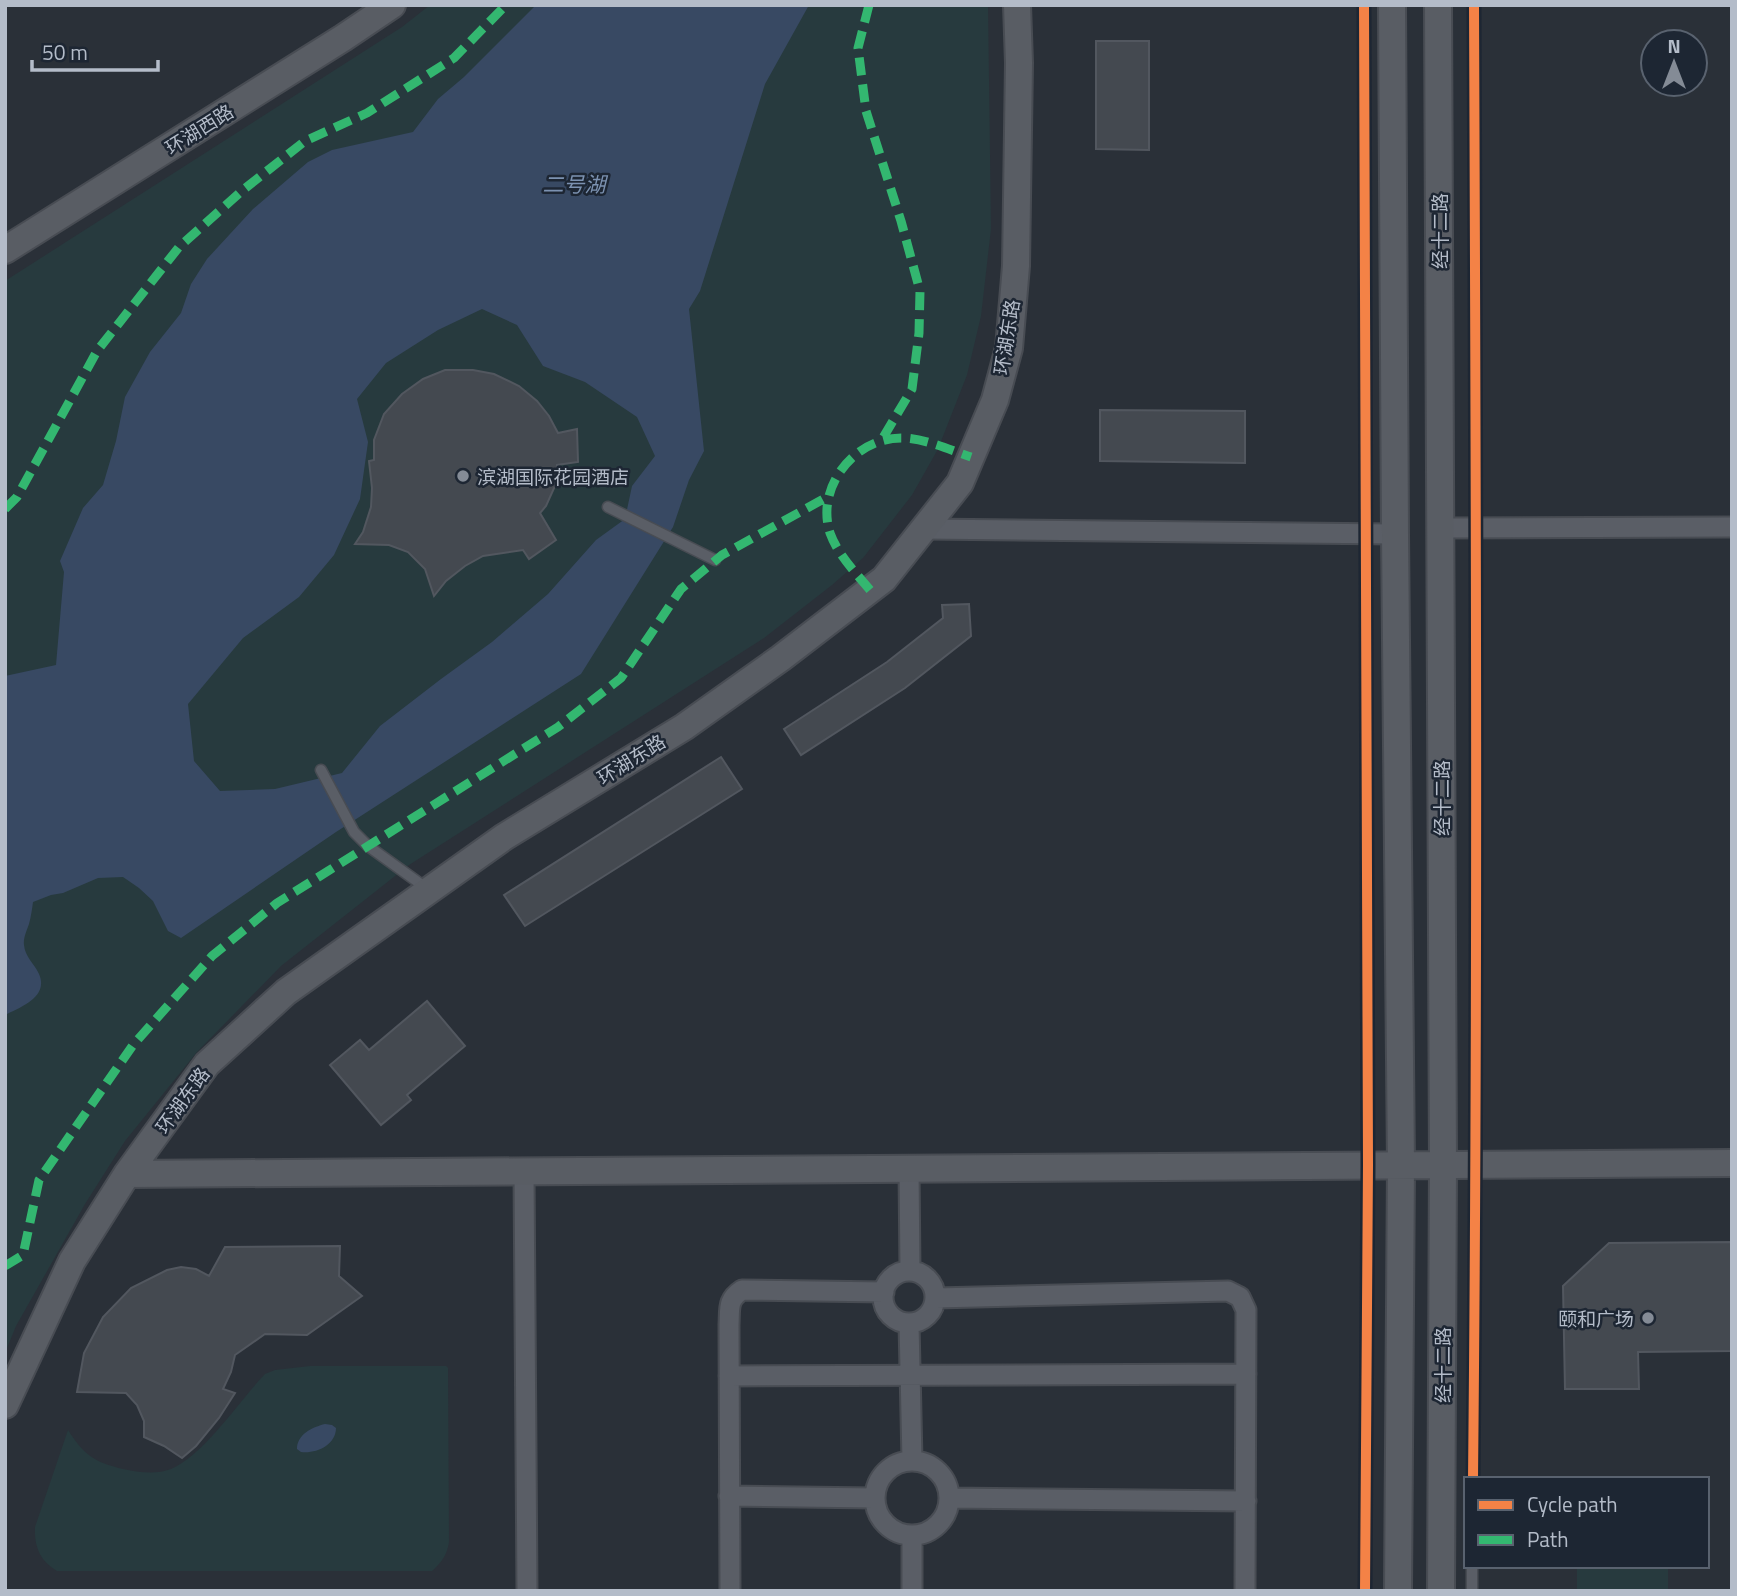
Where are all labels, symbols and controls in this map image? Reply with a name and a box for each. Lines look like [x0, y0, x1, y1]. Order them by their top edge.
scale bar [32, 28, 158, 72]
north arrow [1639, 28, 1709, 98]
text: N [1667, 31, 1681, 60]
text: 50 m [42, 36, 88, 68]
street label: 环湖西路 [159, 97, 239, 161]
water label: 二号湖 [543, 168, 608, 200]
street label: 经十二路 [1425, 193, 1454, 269]
street label: 环湖东路 [986, 297, 1026, 377]
place label: 滨湖国际花园酒店 [477, 462, 629, 491]
marker: 滨湖国际花园酒店 [455, 468, 471, 484]
street label: 环湖东路 [591, 727, 671, 791]
street label: 经十二路 [1427, 760, 1456, 836]
street label: 环湖东路 [148, 1061, 216, 1139]
place label: 颐和广场 [1558, 1304, 1634, 1333]
marker: 颐和广场 [1640, 1310, 1656, 1326]
street label: 经十二路 [1428, 1327, 1457, 1403]
legend [1464, 1477, 1709, 1568]
text: Cycle path [1527, 1488, 1618, 1520]
text: Path [1527, 1523, 1569, 1555]

